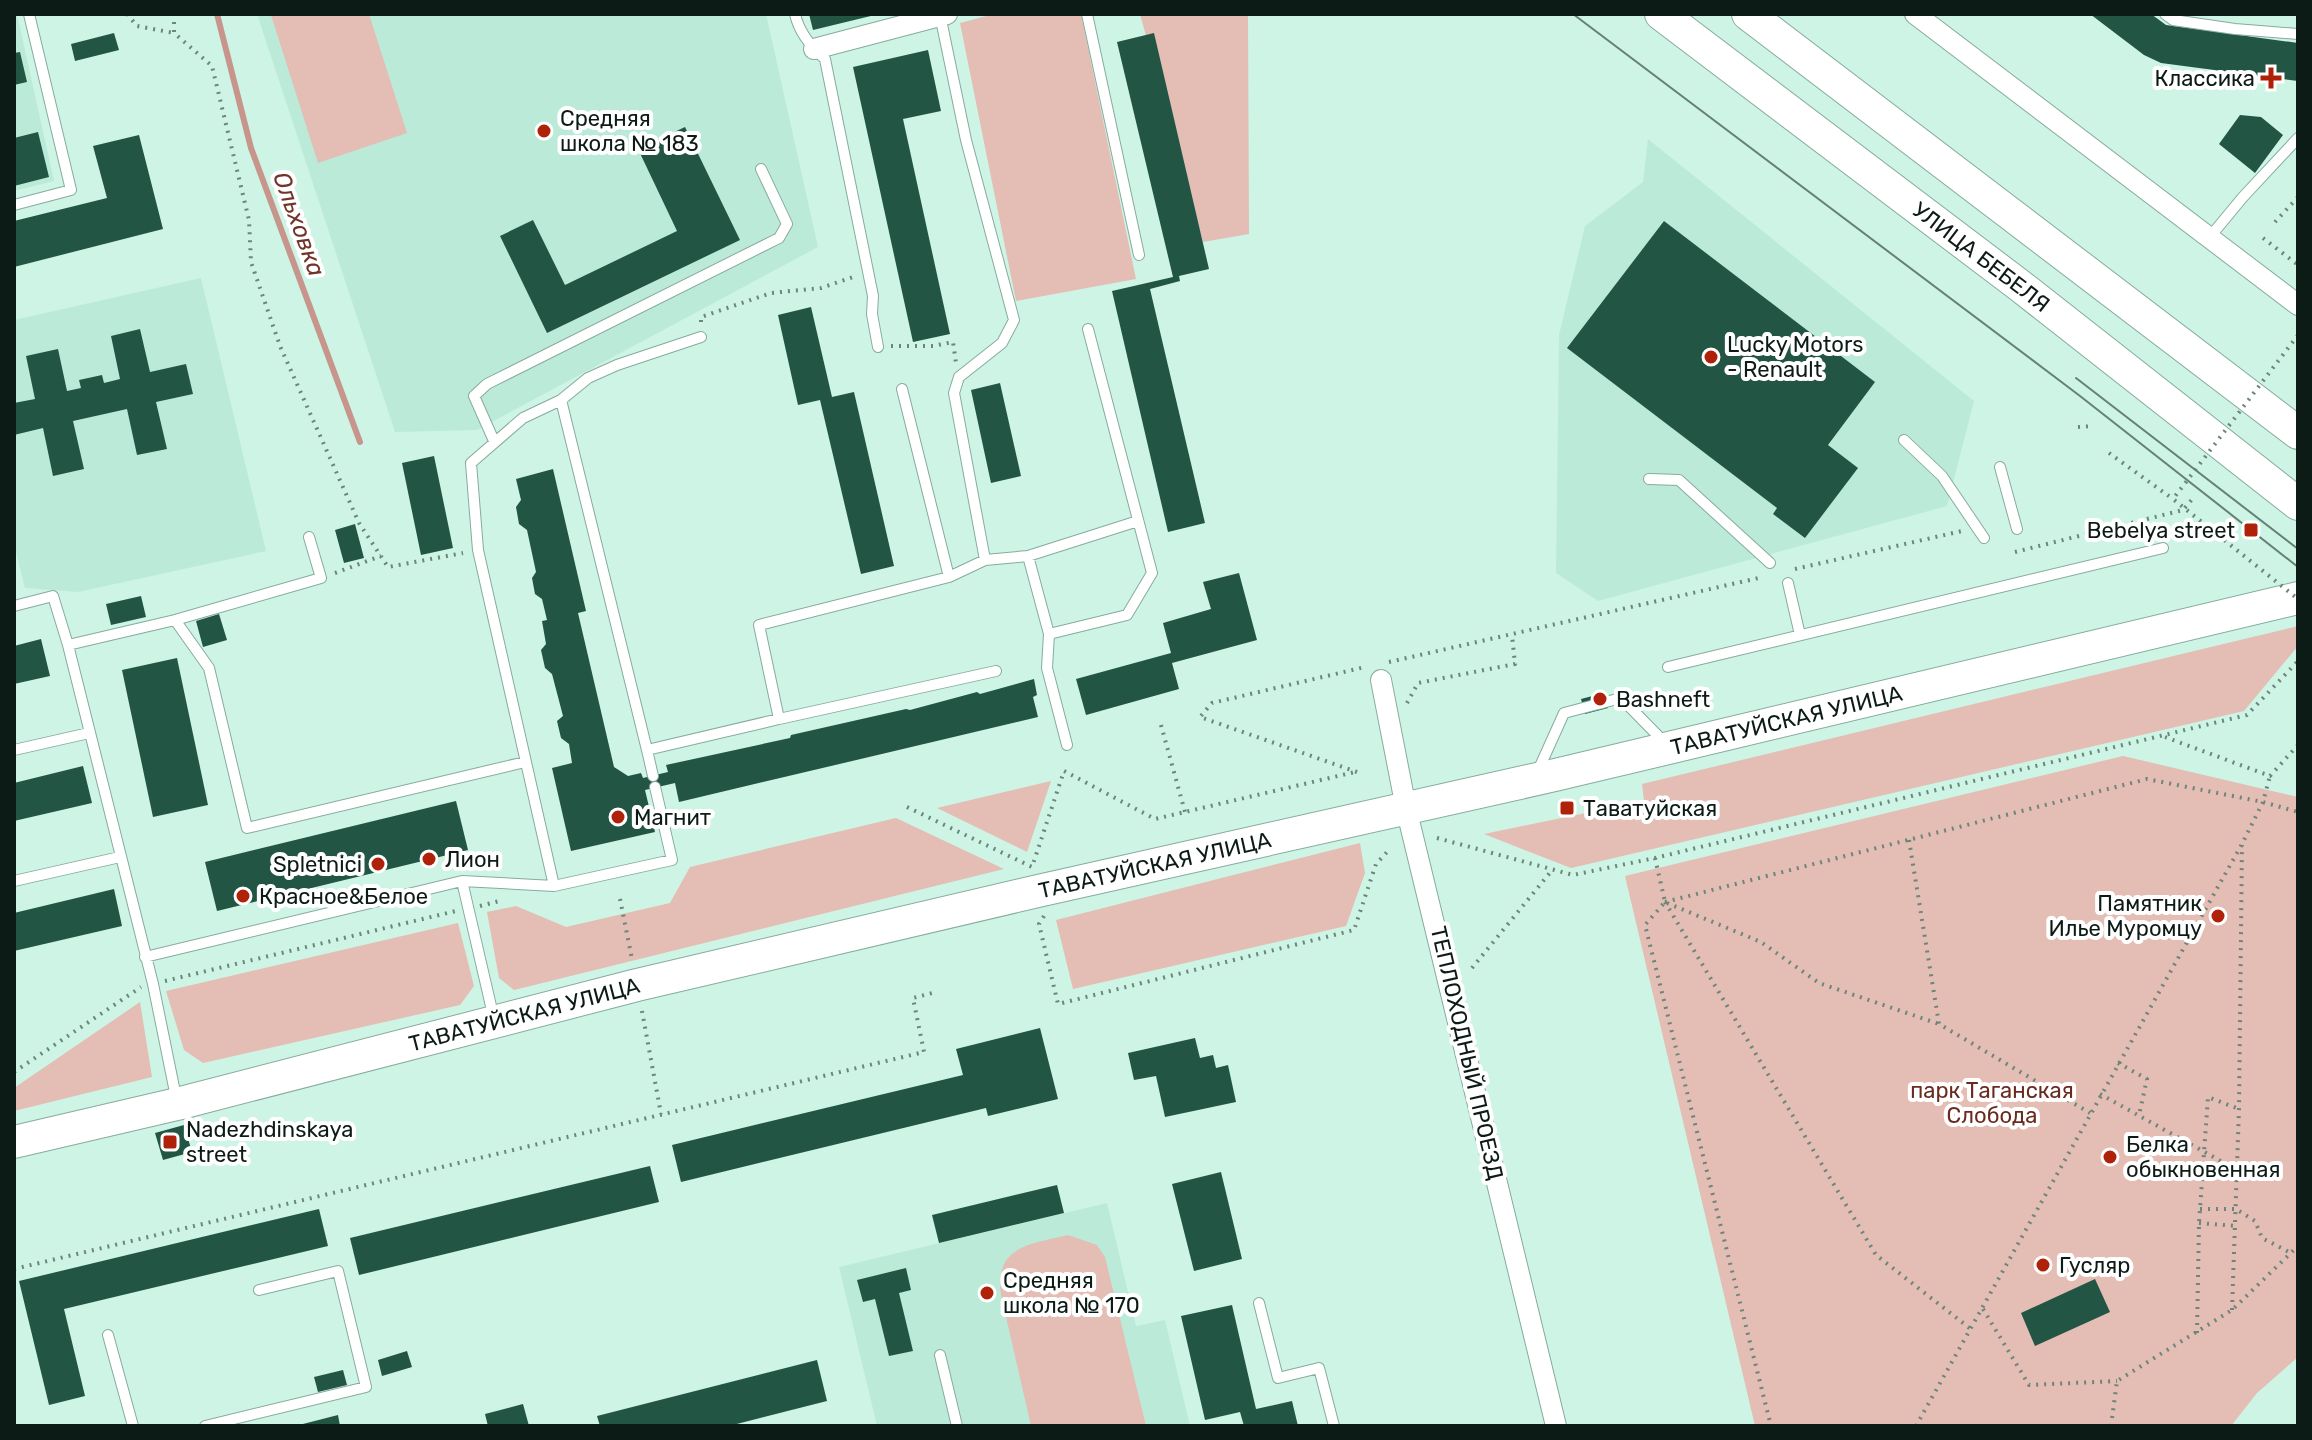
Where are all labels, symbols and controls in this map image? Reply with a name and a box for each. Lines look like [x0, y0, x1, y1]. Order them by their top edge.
place label: Классика [2154, 65, 2255, 92]
marker: Классика [2262, 69, 2280, 87]
place label: Средняя школа № 183 [560, 105, 699, 157]
marker: Средняя школа № 183 [535, 122, 553, 140]
water label: Ольховка [267, 168, 331, 280]
street label: УЛИЦА БЕБЕЛЯ [1907, 196, 2055, 318]
place label: Lucky Motors - Renault [1727, 331, 1864, 383]
marker: Lucky Motors - Renault [1702, 348, 1720, 366]
place label: Bebelya street [2087, 517, 2235, 544]
marker: Bebelya street [2242, 521, 2260, 539]
street label: ТАВАТУЙСКАЯ УЛИЦА [1668, 679, 1905, 761]
place label: Bashneft [1616, 686, 1710, 713]
marker: Bashneft [1591, 690, 1609, 708]
place label: Таватуйская [1583, 795, 1717, 822]
marker: Таватуйская [1558, 799, 1576, 817]
place label: Магнит [634, 804, 711, 831]
marker: Магнит [609, 808, 627, 826]
street label: ТАВАТУЙСКАЯ УЛИЦА [1036, 826, 1274, 904]
place label: Лион [445, 846, 500, 873]
marker: Лион [420, 850, 438, 868]
place label: Spletnici [273, 851, 362, 878]
marker: Spletnici [369, 855, 387, 873]
place label: Красное&Белое [259, 883, 428, 910]
marker: Красное&Белое [234, 887, 252, 905]
place label: Памятник Илье Муромцу [2049, 890, 2202, 942]
marker: Памятник Илье Муромцу [2209, 907, 2227, 925]
street label: ТЕПЛОХОДНЫЙ ПРОЕЗД [1425, 924, 1509, 1182]
street label: ТАВАТУЙСКАЯ УЛИЦА [406, 971, 643, 1057]
park label: парк Таганская Слобода [1910, 1077, 2074, 1129]
place label: Nadezhdinskaya street [186, 1116, 353, 1168]
place label: Белка обыкновенная [2126, 1131, 2280, 1183]
marker: Nadezhdinskaya street [161, 1133, 179, 1151]
marker: Белка обыкновенная [2101, 1148, 2119, 1166]
place label: Гусляр [2059, 1252, 2130, 1279]
marker: Гусляр [2034, 1256, 2052, 1274]
place label: Средняя школа № 170 [1003, 1267, 1140, 1319]
marker: Средняя школа № 170 [978, 1284, 996, 1302]

